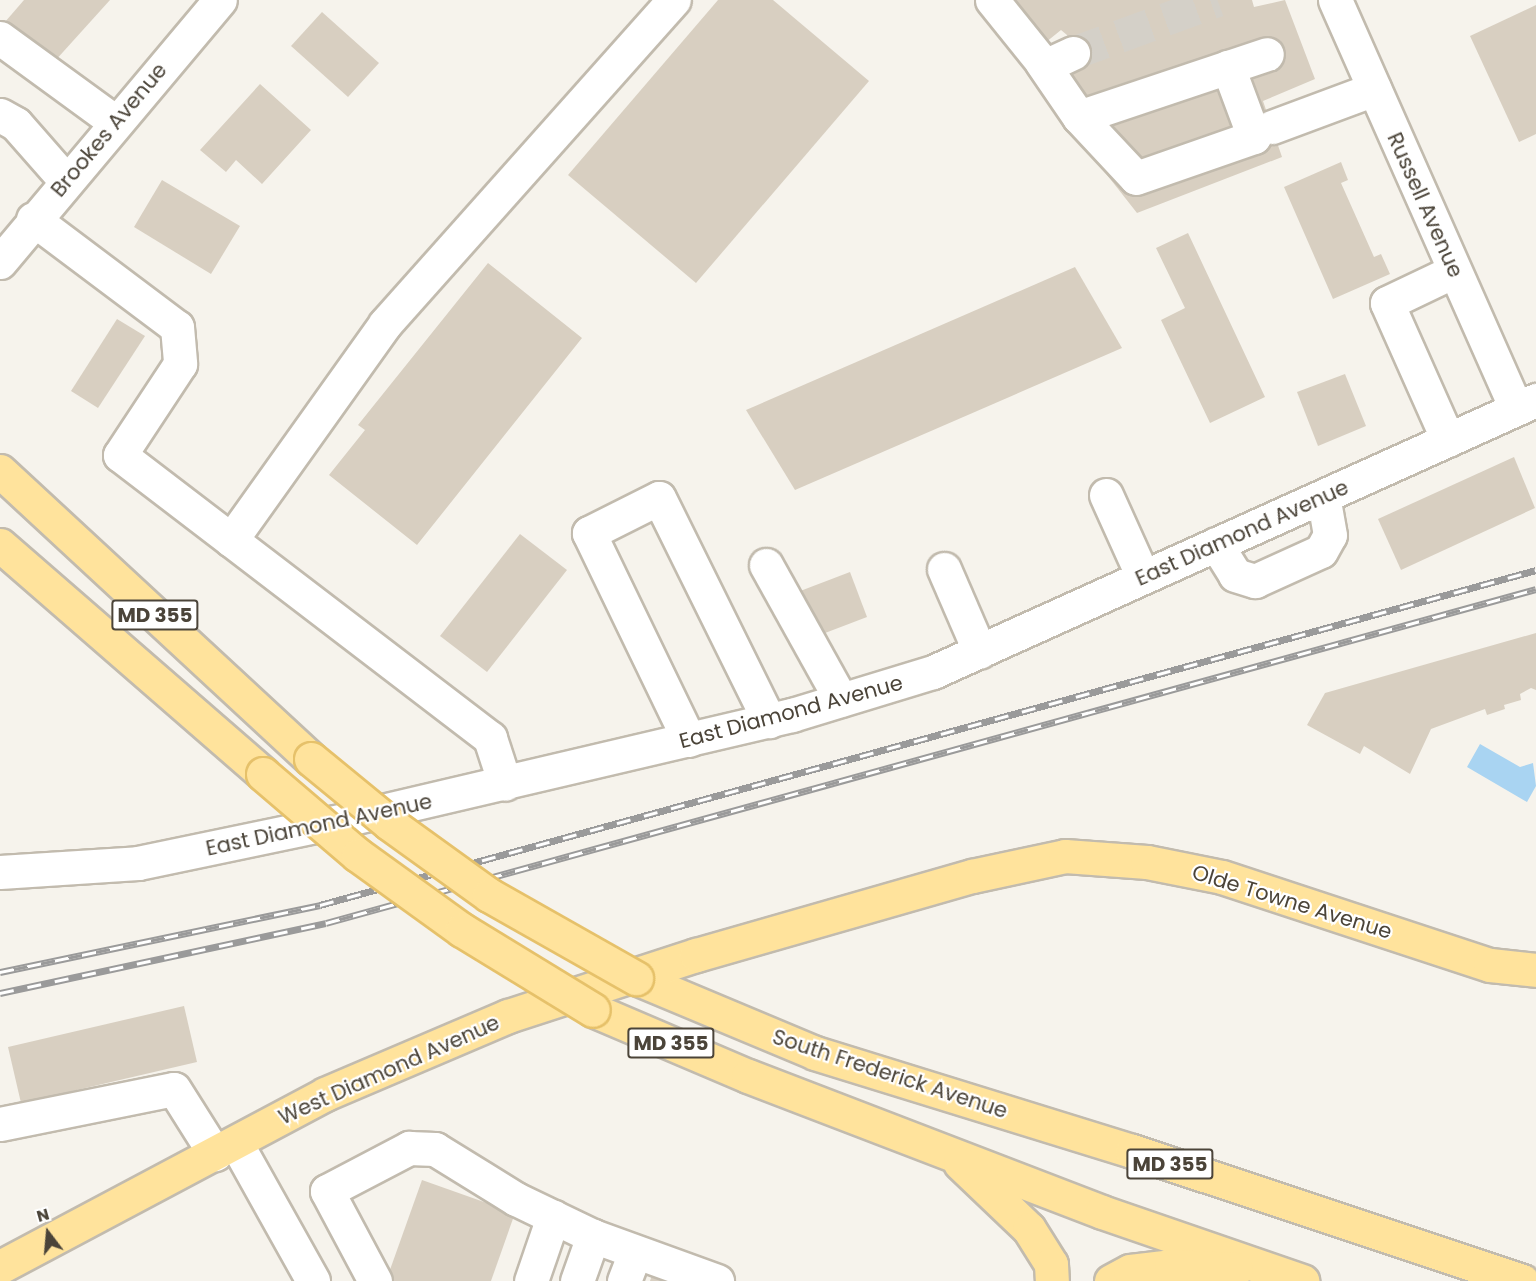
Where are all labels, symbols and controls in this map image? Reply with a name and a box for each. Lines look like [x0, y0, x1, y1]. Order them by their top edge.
street label: Brookes Avenue [46, 58, 172, 202]
street label: Russell Avenue [1382, 129, 1468, 281]
street label: East Diamond Avenue [1132, 475, 1352, 591]
road number: MD 355 [110, 598, 200, 632]
street label: East Diamond Avenue [676, 670, 906, 754]
street label: East Diamond Avenue [204, 789, 434, 861]
street label: Olde Towne Avenue [1189, 860, 1395, 944]
street label: West Diamond Avenue [275, 1010, 503, 1130]
street label: South Frederick Avenue [769, 1024, 1011, 1124]
road number: MD 355 [626, 1026, 716, 1060]
road number: MD 355 [1125, 1147, 1215, 1181]
north arrow [18, 1203, 78, 1263]
text: N [34, 1203, 52, 1228]

